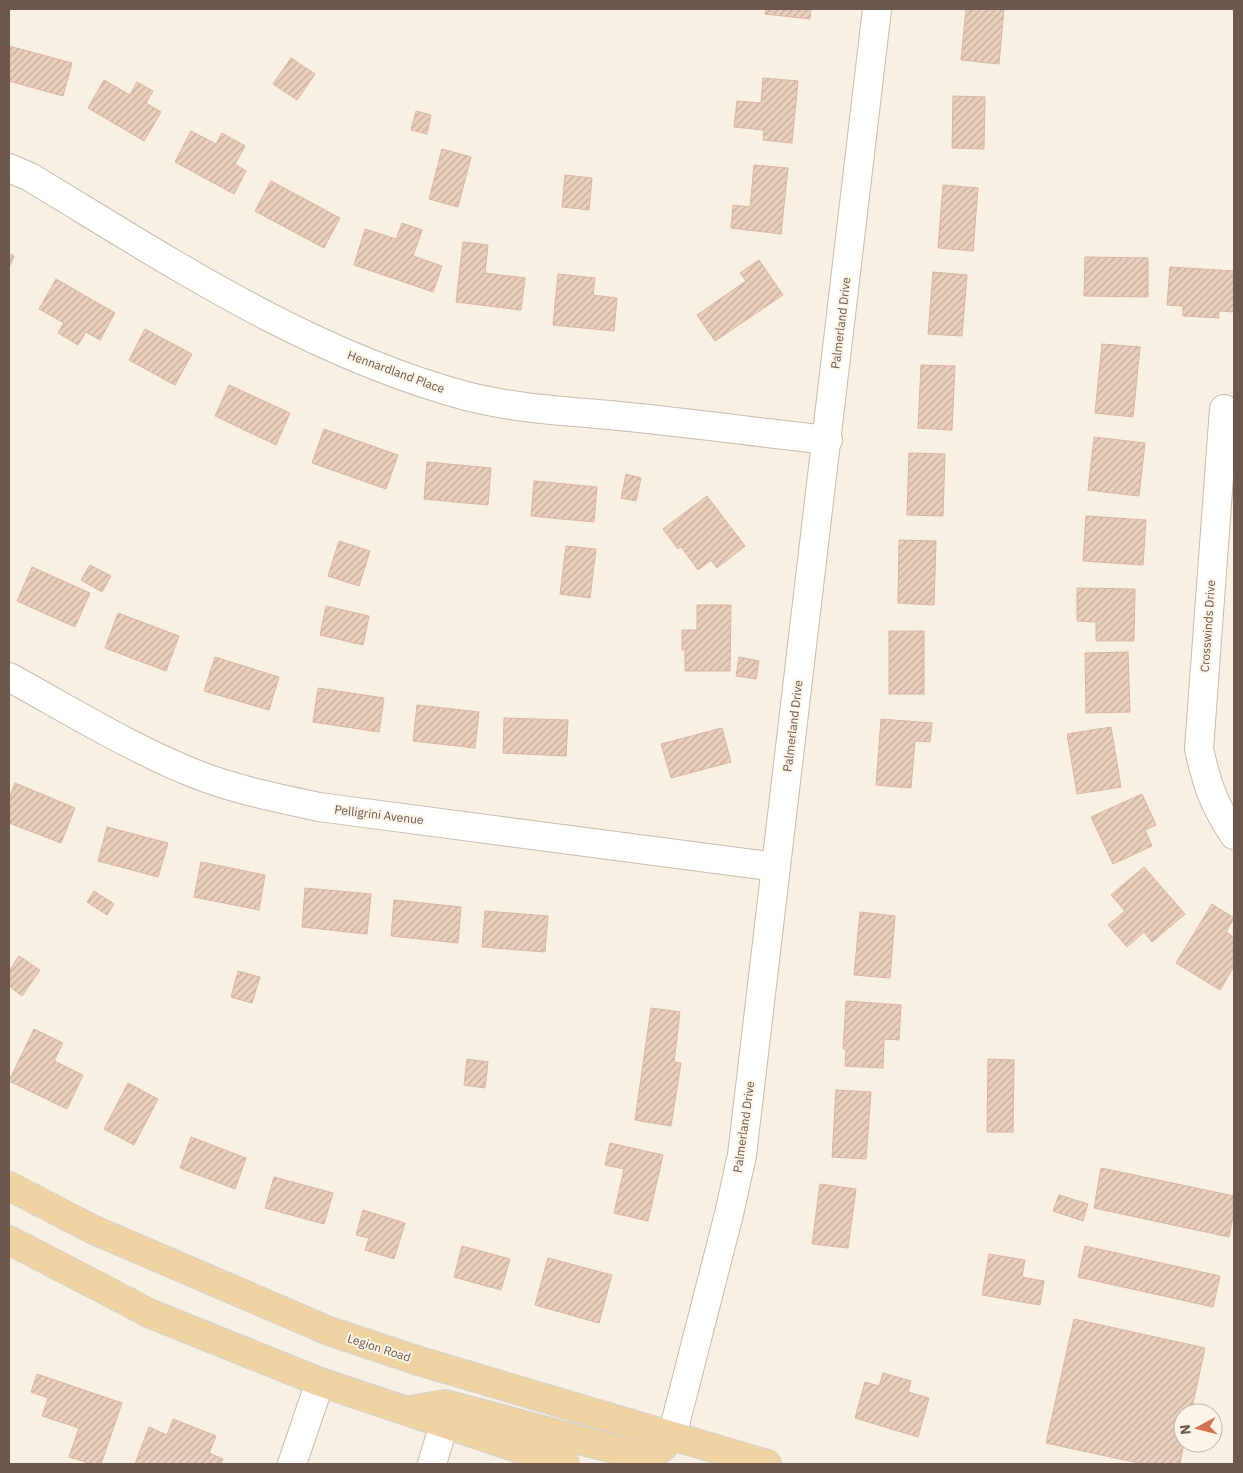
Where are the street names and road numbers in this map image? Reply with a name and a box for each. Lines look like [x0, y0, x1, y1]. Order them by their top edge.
street label: Palmerland Drive [827, 276, 854, 370]
street label: Hennardland Place [346, 347, 447, 396]
street label: Crosswinds Drive [1197, 579, 1218, 673]
street label: Palmerland Drive [779, 679, 806, 773]
street label: Pelligrini Avenue [334, 802, 425, 827]
street label: Palmerland Drive [730, 1080, 757, 1174]
street label: Legion Road [346, 1330, 413, 1365]

